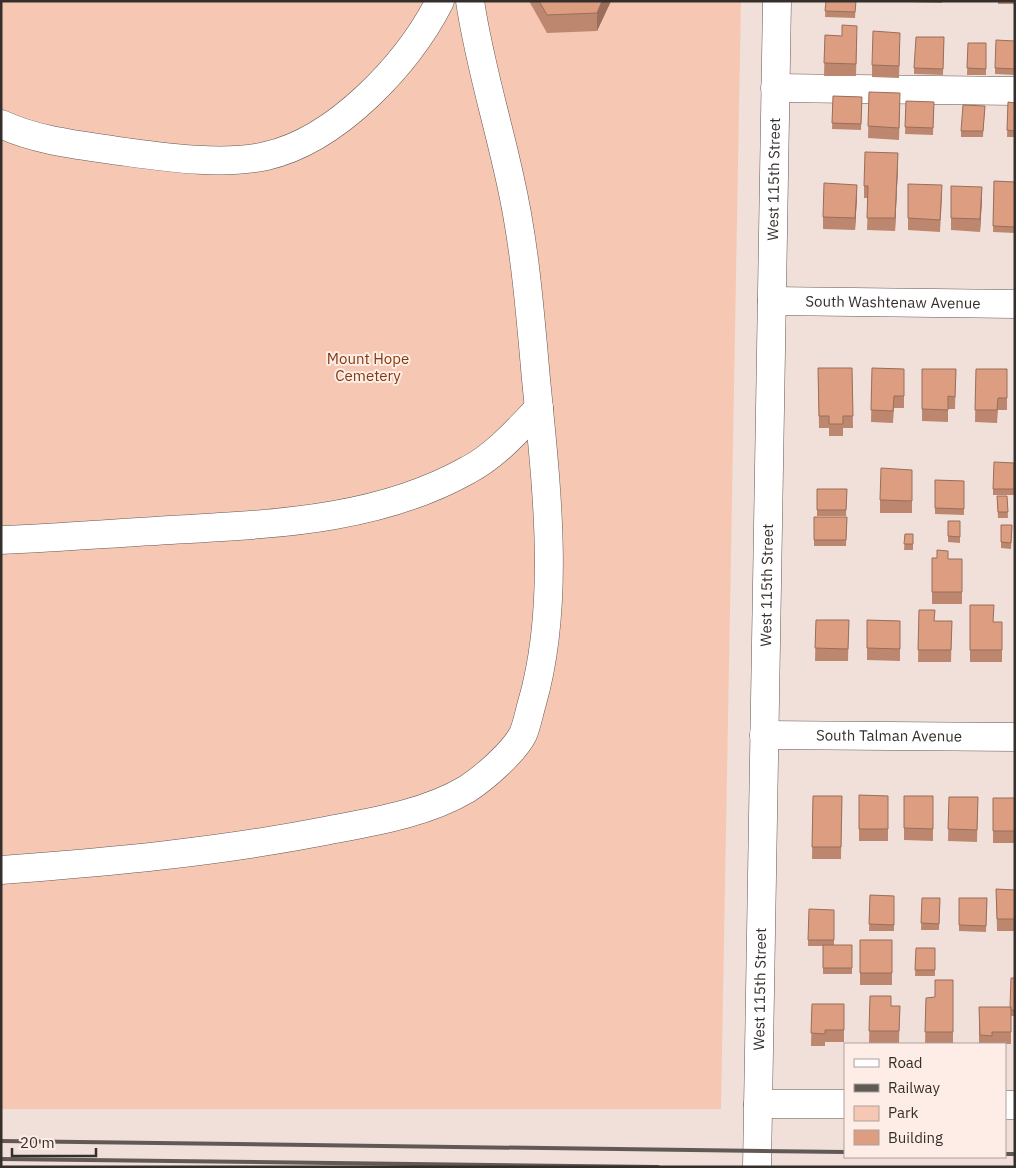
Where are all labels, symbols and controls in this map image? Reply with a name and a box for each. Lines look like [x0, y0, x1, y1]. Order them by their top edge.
street label: West 115th Street [763, 117, 784, 241]
street label: South Washtenaw Avenue [805, 291, 981, 313]
park label: Mount Hope Cemetery [327, 349, 409, 385]
street label: West 115th Street [756, 523, 777, 647]
street label: South Talman Avenue [816, 725, 962, 746]
street label: West 115th Street [749, 927, 770, 1051]
legend [844, 1043, 1006, 1158]
text: Road [888, 1053, 923, 1072]
text: Railway [888, 1078, 941, 1097]
text: Park [888, 1103, 918, 1122]
scale bar [12, 1126, 96, 1158]
text: Building [888, 1128, 943, 1147]
text: 20 m [20, 1133, 55, 1152]

